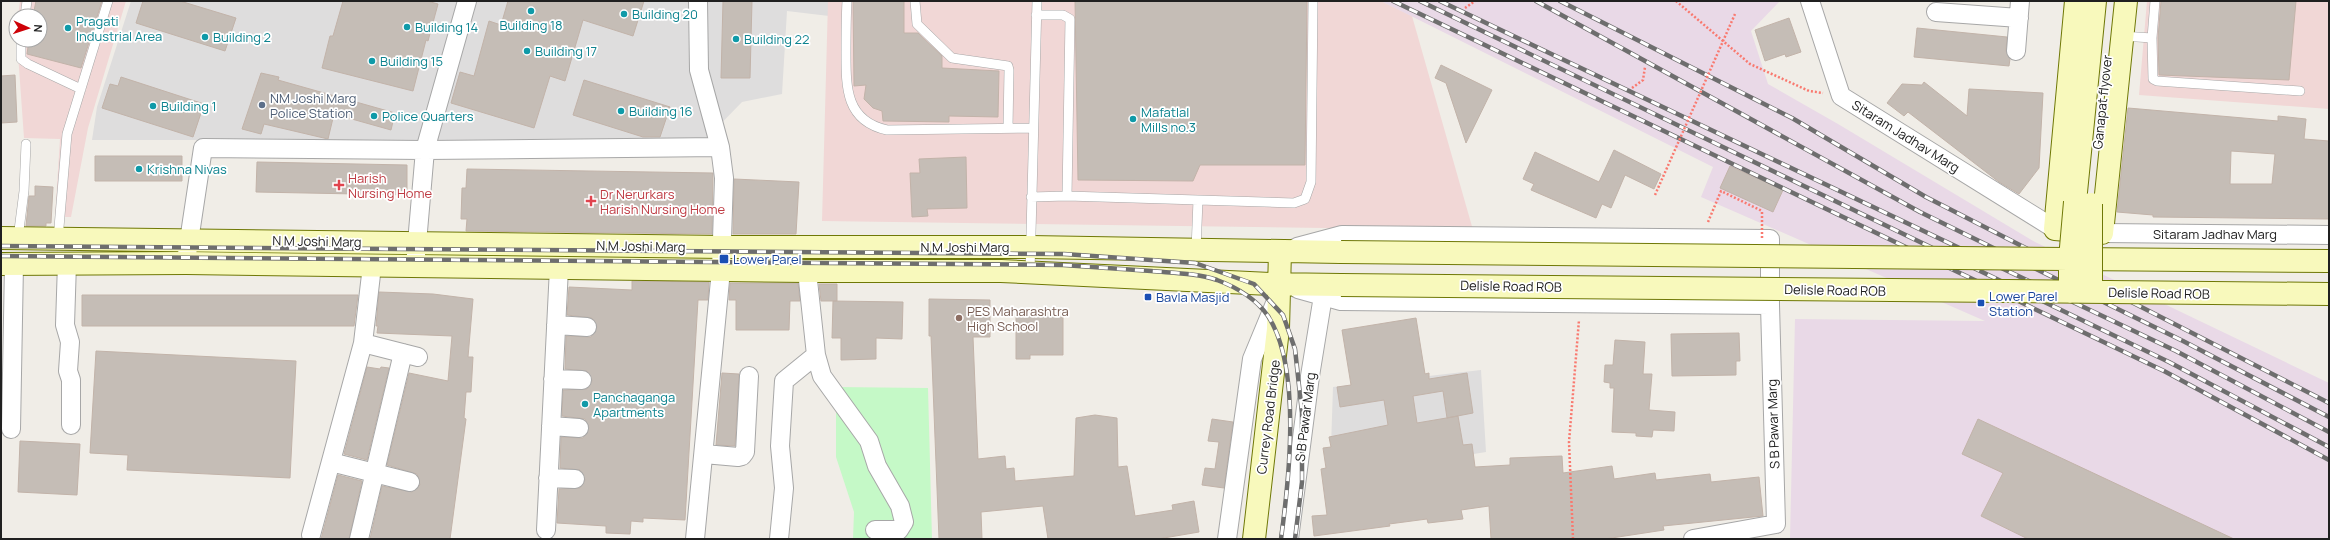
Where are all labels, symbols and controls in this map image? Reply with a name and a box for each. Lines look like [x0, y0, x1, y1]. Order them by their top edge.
place label: Building 20 [632, 5, 698, 23]
marker: Building 18 [526, 6, 536, 16]
north arrow [8, 8, 48, 48]
marker: Building 20 [619, 9, 629, 19]
place label: Pragati Industrial Area [76, 12, 162, 45]
place label: Building 18 [499, 16, 563, 34]
place label: Building 14 [415, 18, 479, 36]
marker: Building 14 [402, 22, 412, 32]
marker: Pragati Industrial Area [63, 23, 73, 33]
text: N [31, 24, 46, 33]
place label: Building 2 [213, 28, 271, 46]
place label: Building 22 [744, 30, 809, 48]
marker: Building 2 [200, 32, 210, 42]
marker: Building 22 [731, 34, 741, 44]
place label: Building 17 [535, 42, 597, 60]
marker: Building 17 [522, 46, 532, 56]
place label: Building 15 [380, 52, 443, 70]
street label: Ganapat flyover [2088, 54, 2116, 150]
marker: Building 15 [367, 56, 377, 66]
place label: NM Joshi Marg Police Station [270, 89, 357, 122]
street label: Sitaram Jadhav Marg [1849, 96, 1963, 176]
place label: Building 1 [161, 97, 217, 115]
marker: NM Joshi Marg Police Station [257, 100, 267, 110]
marker: Building 1 [148, 101, 158, 111]
place label: Building 16 [629, 102, 693, 120]
place label: Mafatlal Mills no.3 [1141, 103, 1196, 136]
marker: Building 16 [616, 106, 626, 116]
place label: Police Quarters [382, 107, 474, 125]
marker: Police Quarters [369, 111, 379, 121]
marker: Mafatlal Mills no.3 [1128, 114, 1138, 124]
place label: Krishna Nivas [147, 160, 227, 178]
marker: Krishna Nivas [134, 164, 144, 174]
place label: Harish Nursing Home [348, 169, 432, 202]
marker: Harish Nursing Home [333, 179, 345, 191]
place label: Dr Nerurkars Harish Nursing Home [600, 185, 725, 218]
marker: Dr Nerurkars Harish Nursing Home [585, 195, 597, 207]
street label: Sitaram Jadhav Marg [2153, 225, 2277, 243]
street label: N M Joshi Marg [272, 231, 362, 251]
street label: N M Joshi Marg [596, 236, 686, 256]
street label: N M Joshi Marg [920, 238, 1010, 256]
place label: Lower Parel [733, 250, 802, 268]
marker: Lower Parel [718, 253, 730, 265]
street label: Delisle Road ROB [1460, 276, 1562, 296]
street label: Delisle Road ROB [1784, 280, 1886, 300]
street label: Delisle Road ROB [2108, 283, 2210, 303]
place label: Lower Parel Station [1989, 287, 2058, 320]
place label: Bavla Masjid [1156, 288, 1229, 306]
marker: Bavla Masjid [1143, 292, 1153, 302]
marker: Lower Parel Station [1976, 298, 1986, 308]
place label: PES Maharashtra High School [967, 302, 1069, 335]
marker: PES Maharashtra High School [954, 313, 964, 323]
street label: Currey Road Bridge [1252, 358, 1284, 475]
street label: S B Pawar Marg [1291, 371, 1319, 463]
street label: S B Pawar Marg [1762, 379, 1784, 469]
place label: Panchaganga Apartments [593, 388, 675, 421]
marker: Panchaganga Apartments [580, 399, 590, 409]

